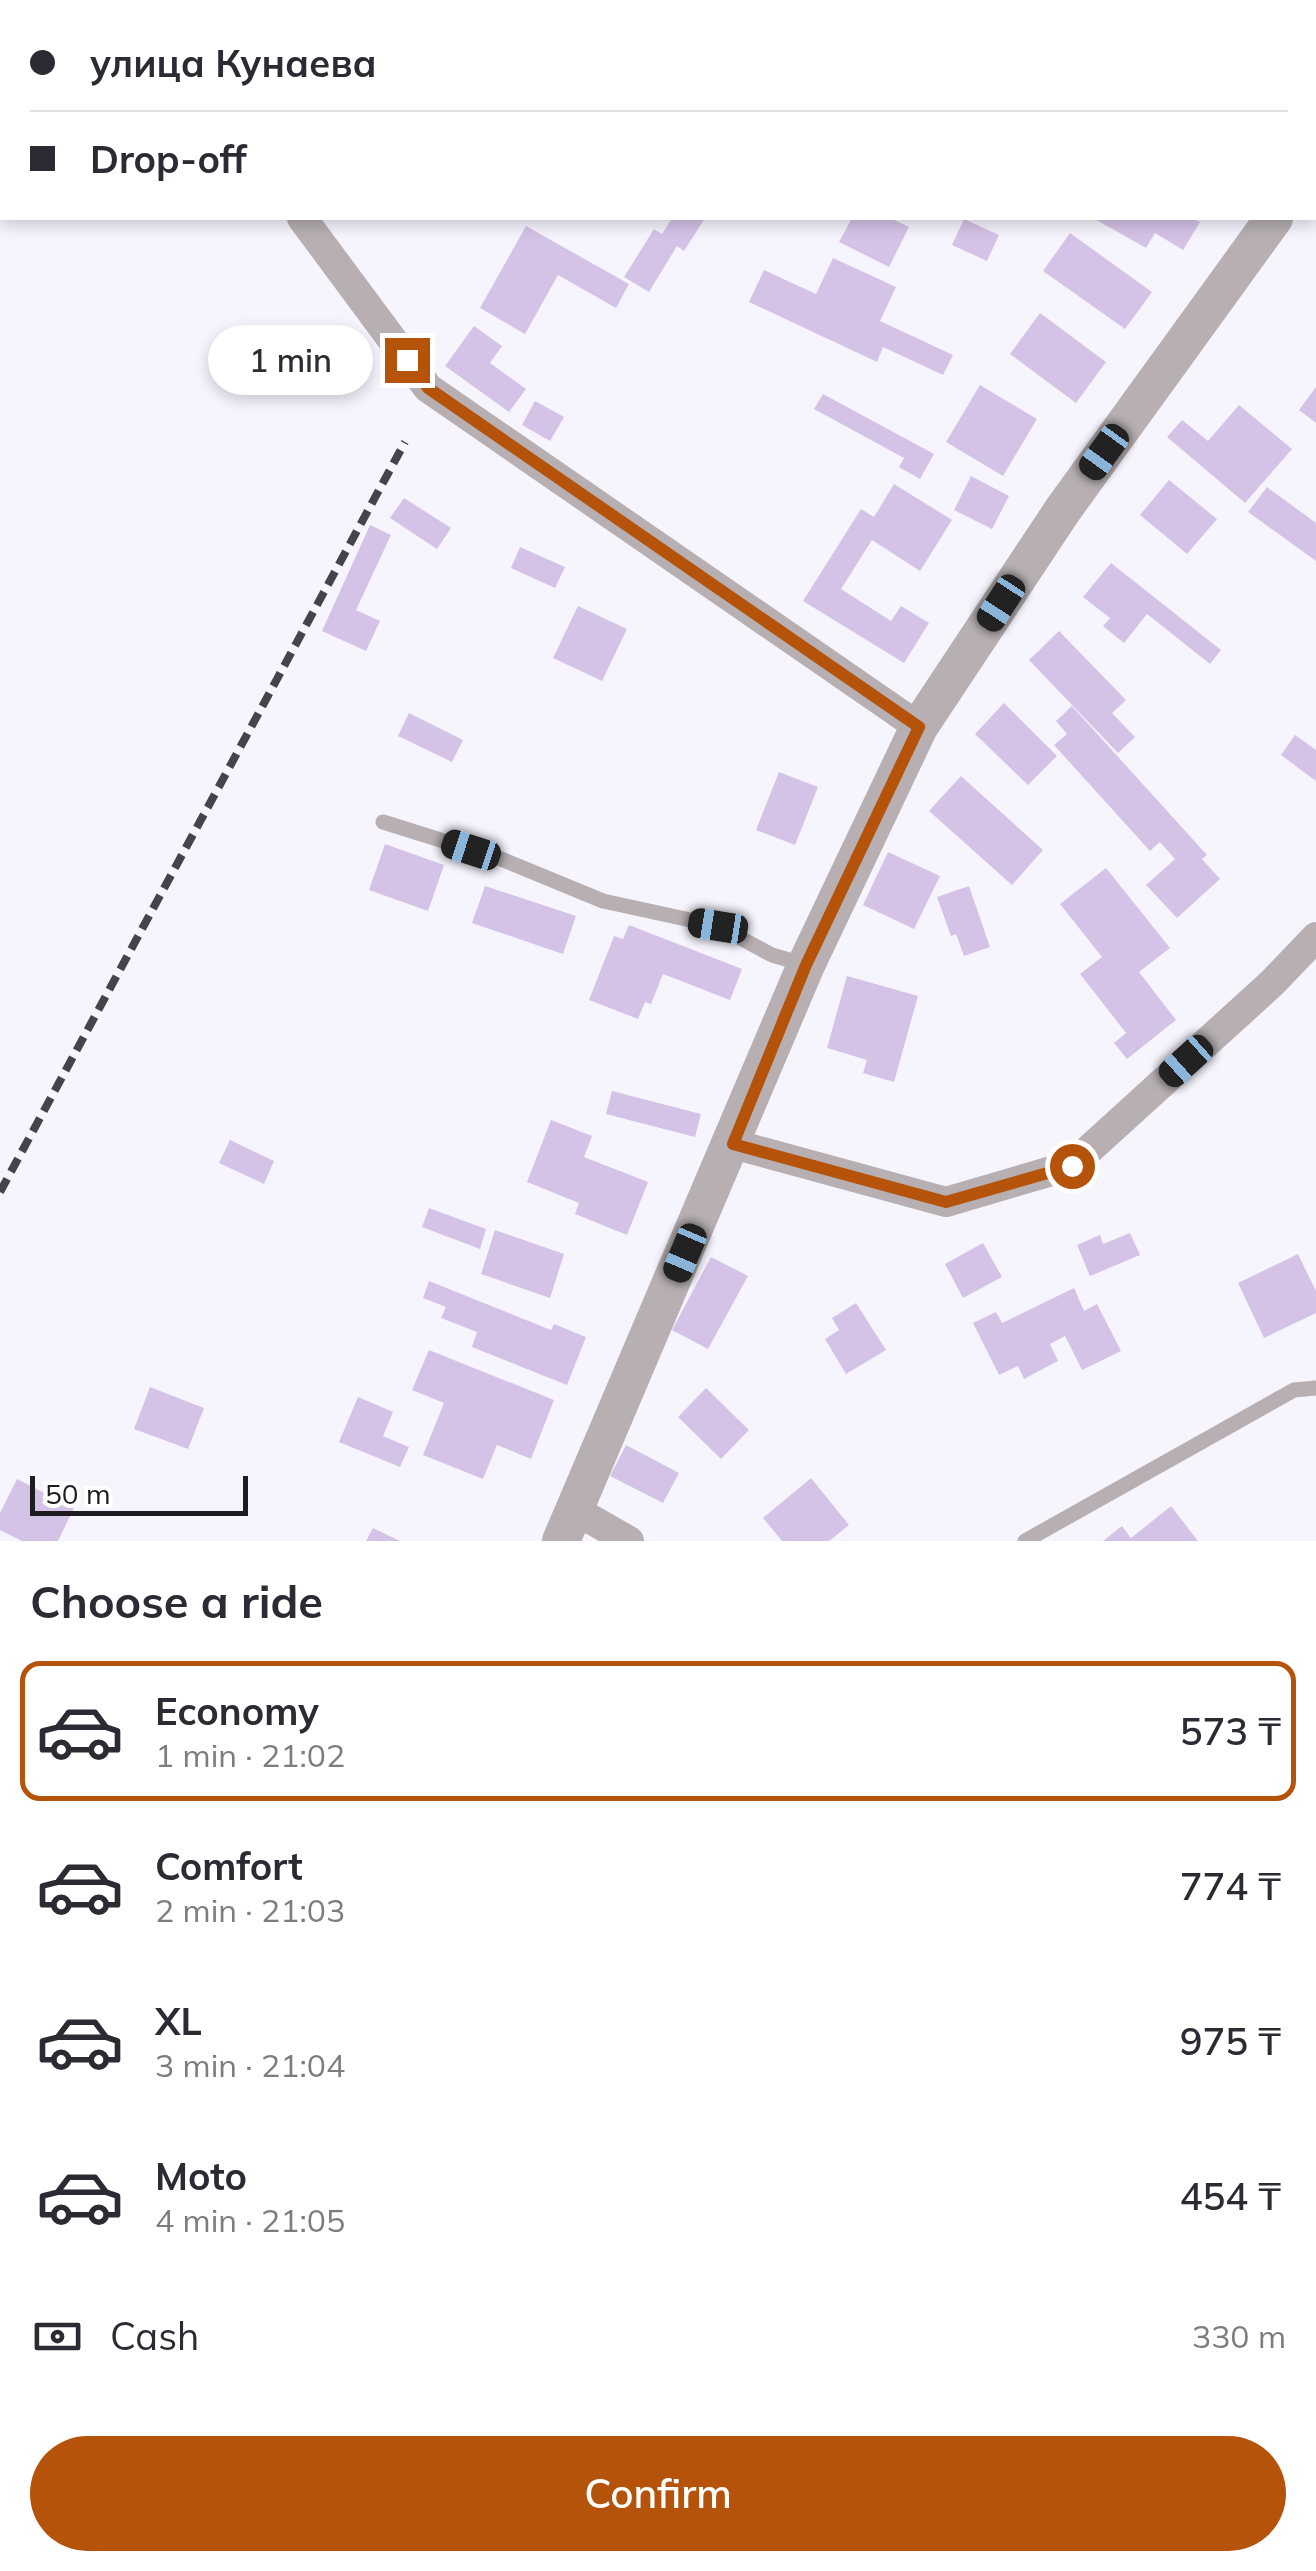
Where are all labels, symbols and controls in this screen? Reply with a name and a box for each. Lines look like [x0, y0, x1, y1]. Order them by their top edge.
text: улица Кунаева [90, 39, 377, 87]
text: Drop-off [90, 135, 247, 183]
callout: 1 min [207, 325, 372, 395]
route end [385, 338, 430, 383]
text: 1 min [249, 340, 332, 380]
car [1074, 419, 1134, 485]
car [972, 570, 1030, 636]
car [438, 826, 504, 874]
car [686, 906, 750, 946]
car [1154, 1030, 1218, 1092]
route start [1050, 1144, 1095, 1189]
car [659, 1220, 711, 1286]
scale bar [30, 1471, 248, 1516]
text: 50 m [45, 1476, 111, 1511]
text: Choose a ride [30, 1573, 323, 1629]
icon: car [35, 1686, 125, 1776]
text: Economy [155, 1687, 319, 1735]
text: 573 ₸ [1180, 1707, 1281, 1755]
text: 1 min · 21:02 [155, 1735, 345, 1775]
icon: car [35, 1841, 125, 1931]
text: Comfort [155, 1842, 303, 1890]
text: 774 ₸ [1180, 1862, 1281, 1910]
text: 2 min · 21:03 [155, 1890, 345, 1930]
icon: car [35, 1996, 125, 2086]
text: XL [155, 1997, 202, 2045]
text: 975 ₸ [1180, 2017, 1281, 2065]
text: 3 min · 21:04 [155, 2045, 345, 2085]
icon: car [35, 2151, 125, 2241]
text: Moto [155, 2152, 247, 2200]
text: 454 ₸ [1180, 2172, 1281, 2220]
text: 4 min · 21:05 [155, 2200, 345, 2240]
icon: cash [30, 2309, 85, 2364]
text: Cash [110, 2312, 199, 2360]
text: 330 m [1192, 2316, 1286, 2356]
button: Confirm [30, 2436, 1286, 2551]

